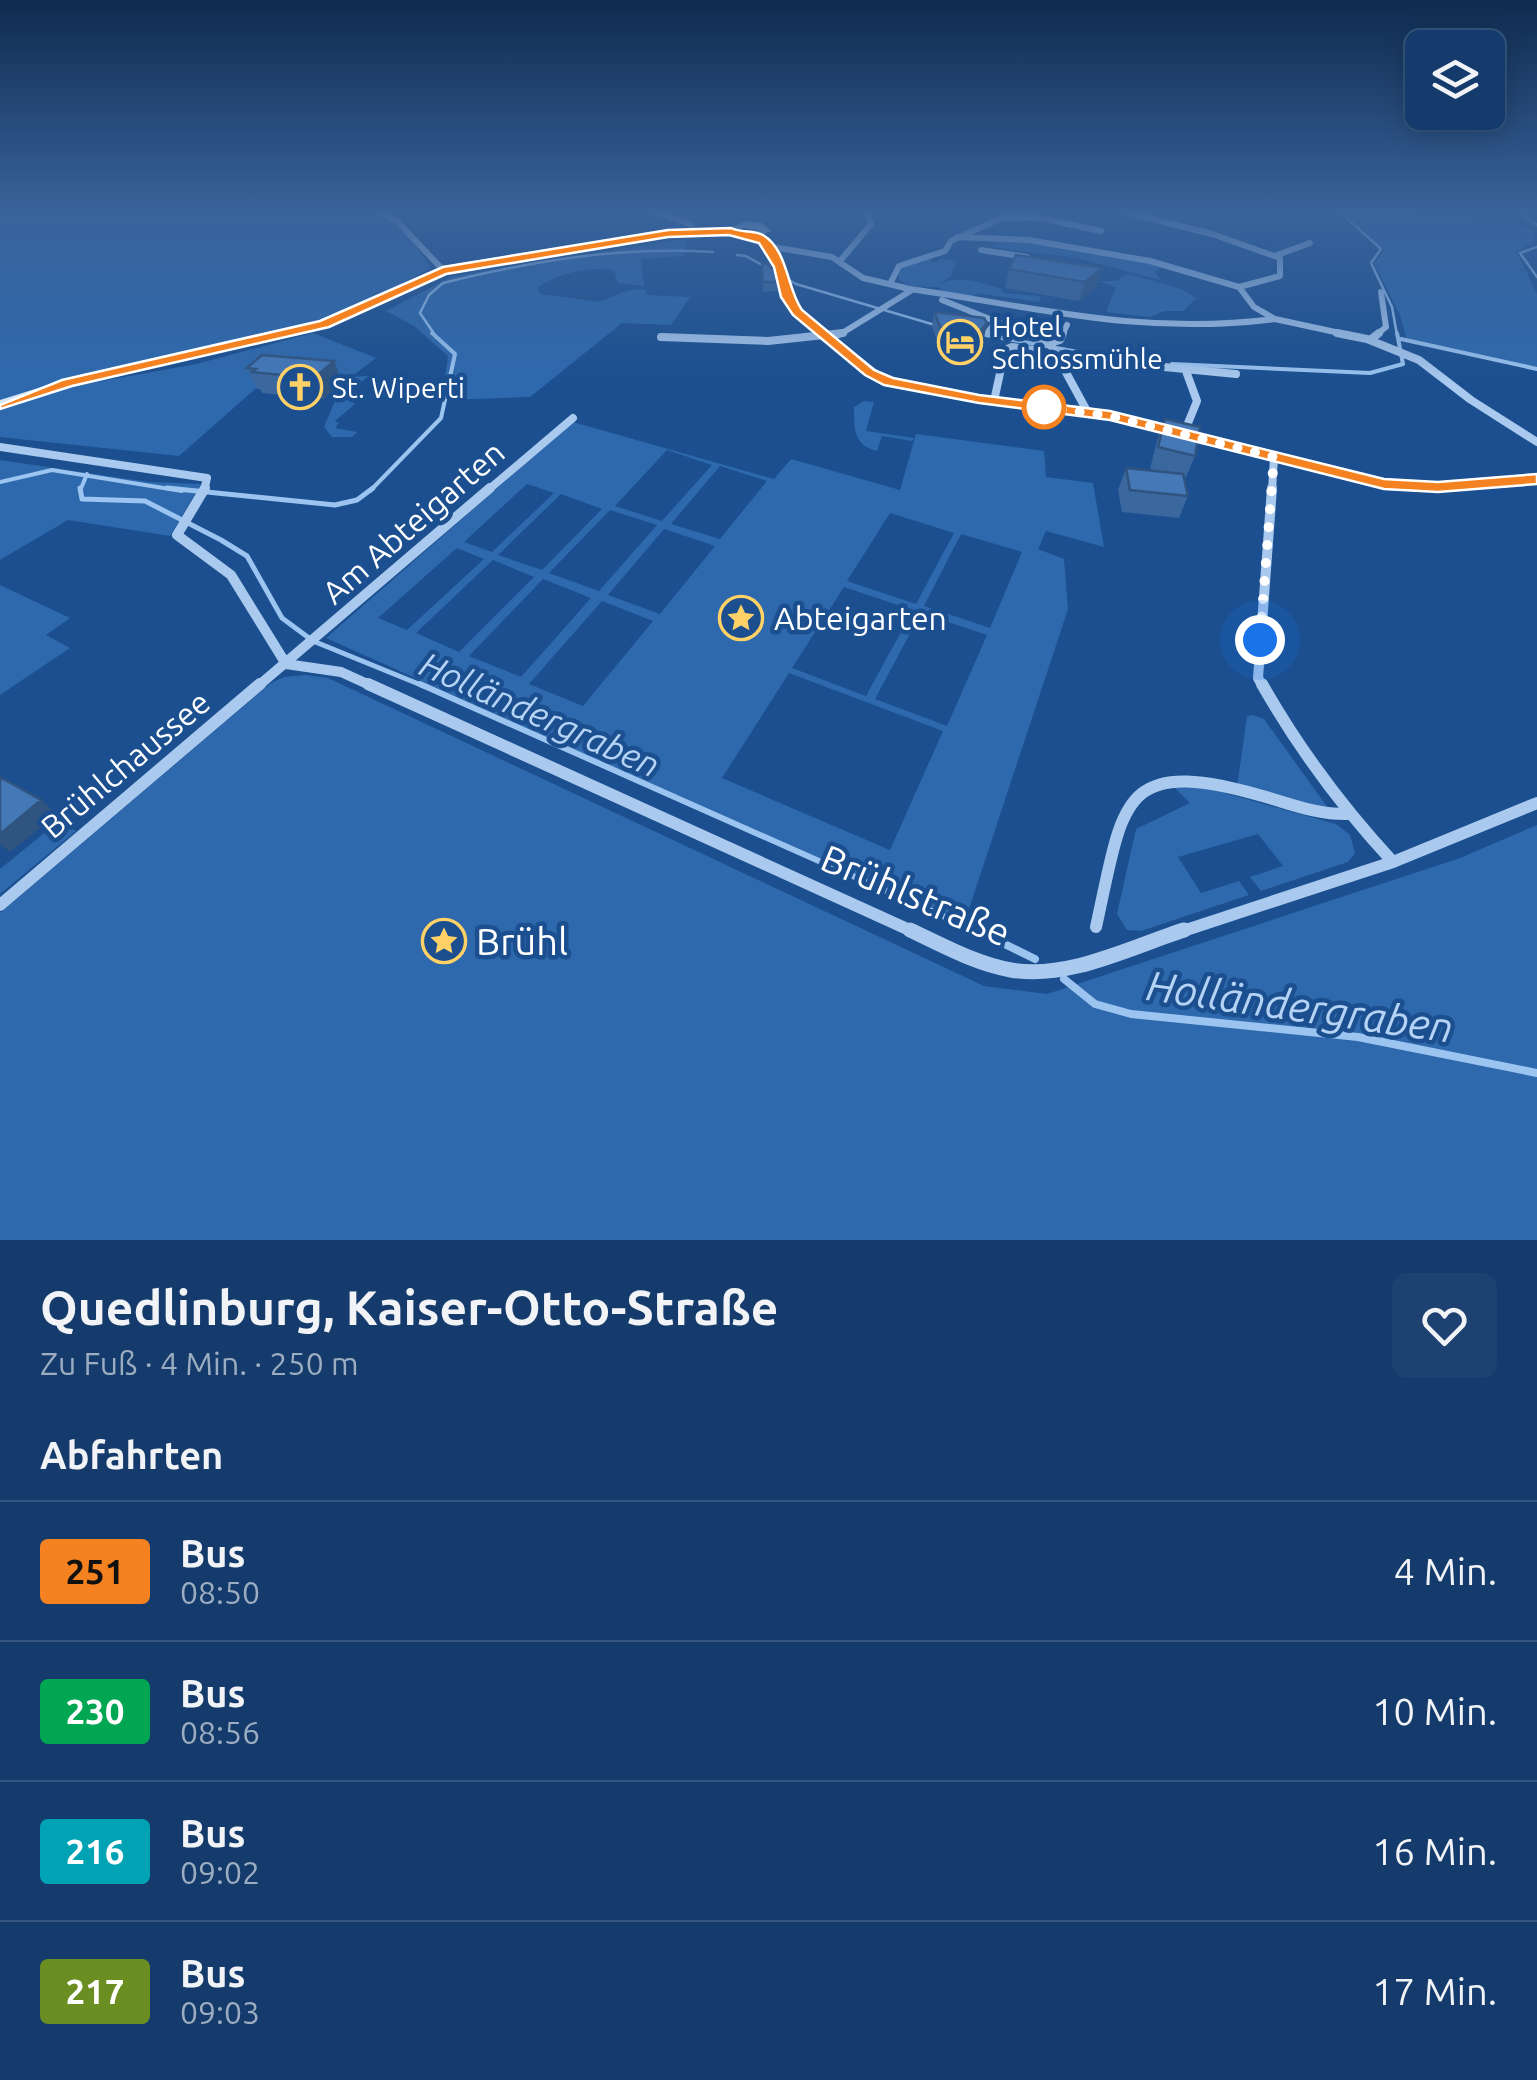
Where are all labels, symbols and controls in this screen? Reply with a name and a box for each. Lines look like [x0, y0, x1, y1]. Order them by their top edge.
map controls [1405, 30, 1505, 130]
button: layers [1405, 30, 1505, 130]
place label: Hotel Schlossmühle [992, 311, 1163, 374]
hotel icon: Hotel Schlossmühle [937, 319, 983, 365]
church icon: St. Wiperti [277, 364, 323, 410]
place label: St. Wiperti [332, 372, 465, 403]
unlabelled marker [1023, 386, 1065, 428]
street label: Am Abteigarten [315, 433, 511, 611]
place icon: Abteigarten [718, 595, 764, 641]
place label: Abteigarten [774, 600, 947, 636]
your location [1235, 615, 1285, 665]
water label: Holländergraben [414, 643, 666, 785]
street label: Brühlchaussee [34, 683, 216, 845]
street label: Brühlstraße [815, 836, 1017, 954]
place icon: Brühl [421, 918, 467, 964]
place label: Brühl [476, 920, 568, 962]
water label: Holländergraben [1144, 961, 1456, 1051]
button: heart [1392, 1273, 1497, 1378]
text: Quedlinburg, Kaiser-Otto-Straße [40, 1280, 779, 1334]
text: Zu Fuß · 4 Min. · 250 m [40, 1345, 359, 1381]
text: Abfahrten [40, 1434, 223, 1476]
text: Bus [180, 1532, 245, 1574]
text: 4 Min. [1394, 1550, 1497, 1592]
text: 251 [65, 1551, 125, 1591]
text: 08:50 [180, 1574, 260, 1610]
text: Bus [180, 1672, 245, 1714]
text: 10 Min. [1372, 1690, 1497, 1732]
text: 230 [65, 1691, 125, 1731]
text: 08:56 [180, 1714, 260, 1750]
text: Bus [180, 1812, 245, 1854]
text: 16 Min. [1372, 1830, 1497, 1872]
text: 216 [65, 1831, 125, 1871]
text: 09:02 [180, 1854, 260, 1890]
text: Bus [180, 1952, 245, 1994]
text: 17 Min. [1372, 1970, 1497, 2012]
text: 217 [65, 1971, 125, 2011]
text: 09:03 [180, 1994, 260, 2030]

